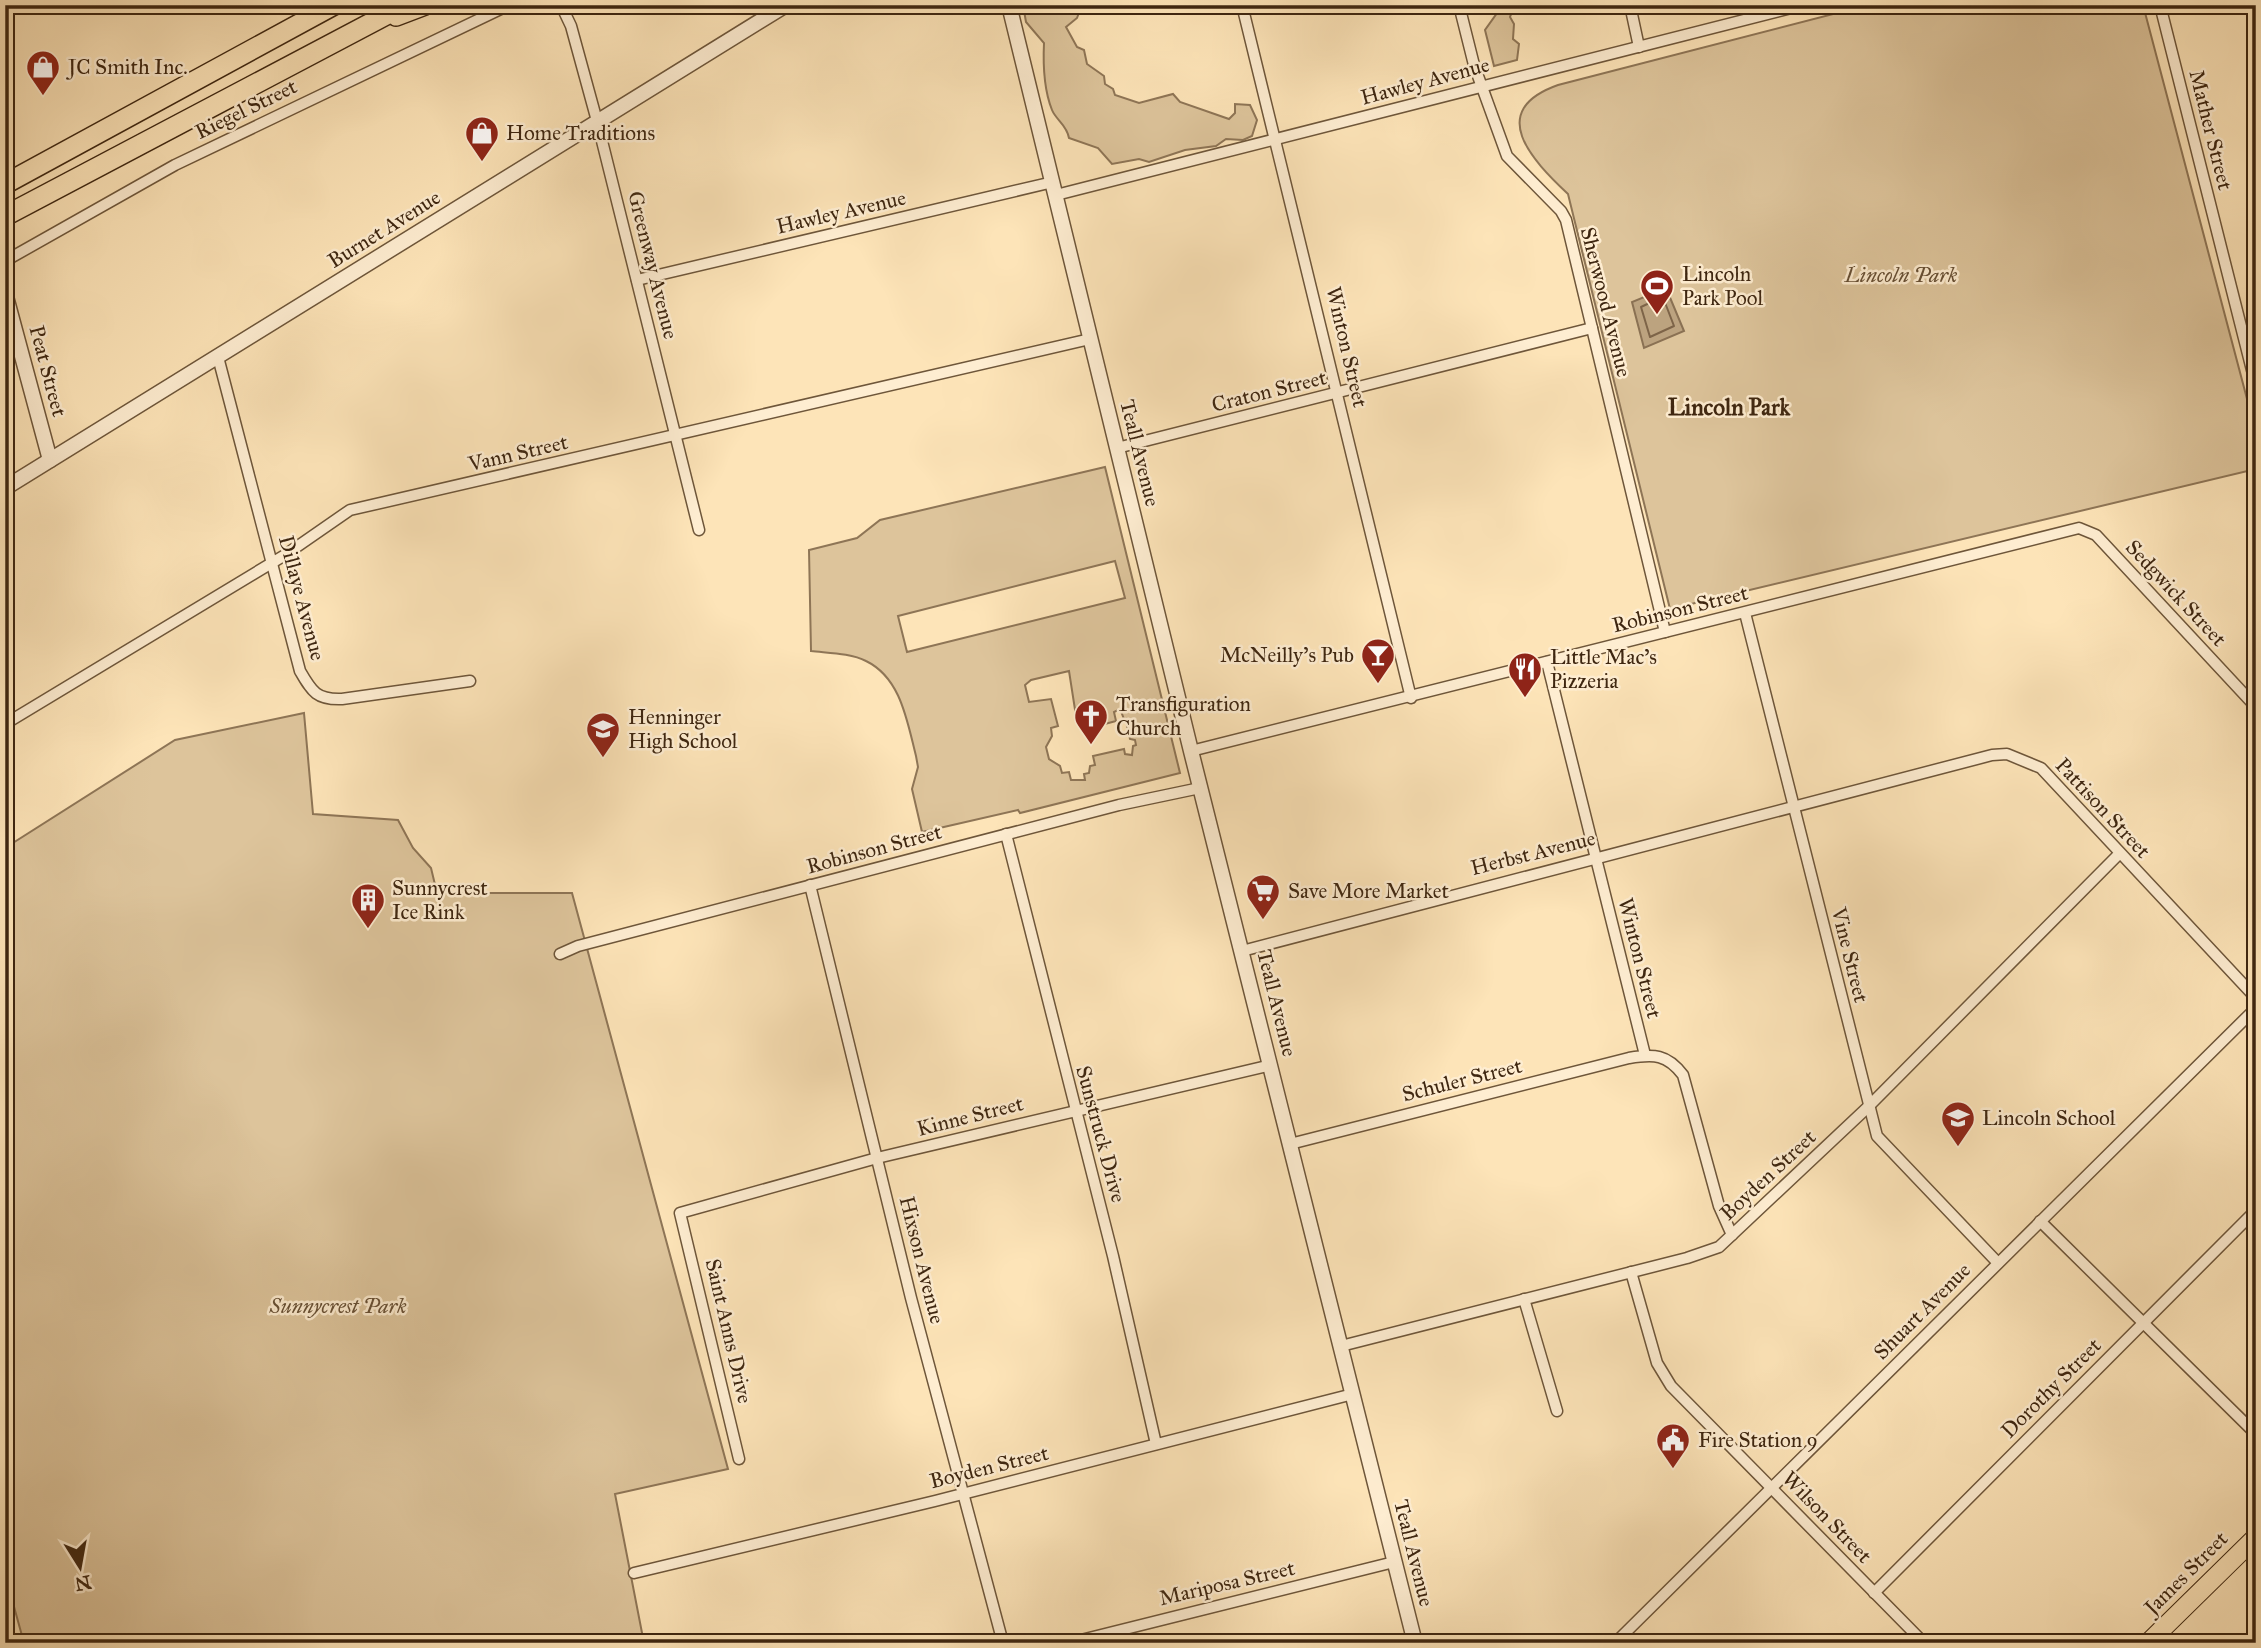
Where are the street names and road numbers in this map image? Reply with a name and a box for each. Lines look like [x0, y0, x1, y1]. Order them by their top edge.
street label: Hawley Avenue [1358, 51, 1492, 111]
street label: Mather Street [2184, 67, 2239, 193]
street label: Riegel Street [191, 73, 302, 145]
street label: Burnet Avenue [323, 184, 445, 274]
street label: Hawley Avenue [774, 184, 909, 240]
street label: Greenway Avenue [622, 188, 684, 342]
street label: Sherwood Avenue [1575, 224, 1637, 380]
street label: Winton Street [1320, 284, 1374, 410]
street label: Peat Street [23, 323, 73, 420]
street label: Craton Street [1209, 364, 1330, 418]
street label: Teall Avenue [1114, 397, 1166, 509]
street label: Vann Street [465, 429, 571, 477]
street label: Dillaye Avenue [273, 533, 331, 664]
street label: Sedgwick Street [2120, 534, 2232, 652]
street label: Robinson Street [1609, 579, 1751, 638]
street label: Pattison Street [2050, 752, 2156, 864]
street label: Robinson Street [803, 818, 945, 880]
street label: Herbst Avenue [1468, 825, 1598, 881]
street label: Winton Street [1612, 895, 1668, 1021]
street label: Vine Street [1825, 904, 1875, 1006]
street label: Teall Avenue [1251, 947, 1303, 1059]
street label: Schuler Street [1399, 1052, 1525, 1107]
street label: Sunstruck Drive [1070, 1063, 1132, 1205]
street label: Kinne Street [914, 1090, 1026, 1142]
street label: Boyden Street [1715, 1124, 1822, 1226]
street label: Hixson Avenue [894, 1193, 950, 1327]
street label: Saint Anns Drive [700, 1256, 758, 1406]
street label: Shuart Avenue [1868, 1257, 1976, 1365]
street label: Dorothy Street [1995, 1332, 2107, 1444]
street label: Boyden Street [927, 1440, 1052, 1494]
street label: Wilson Street [1777, 1466, 1878, 1569]
street label: Teall Avenue [1388, 1497, 1440, 1609]
street label: James Street [2137, 1525, 2234, 1622]
street label: Mariposa Street [1157, 1555, 1298, 1611]

